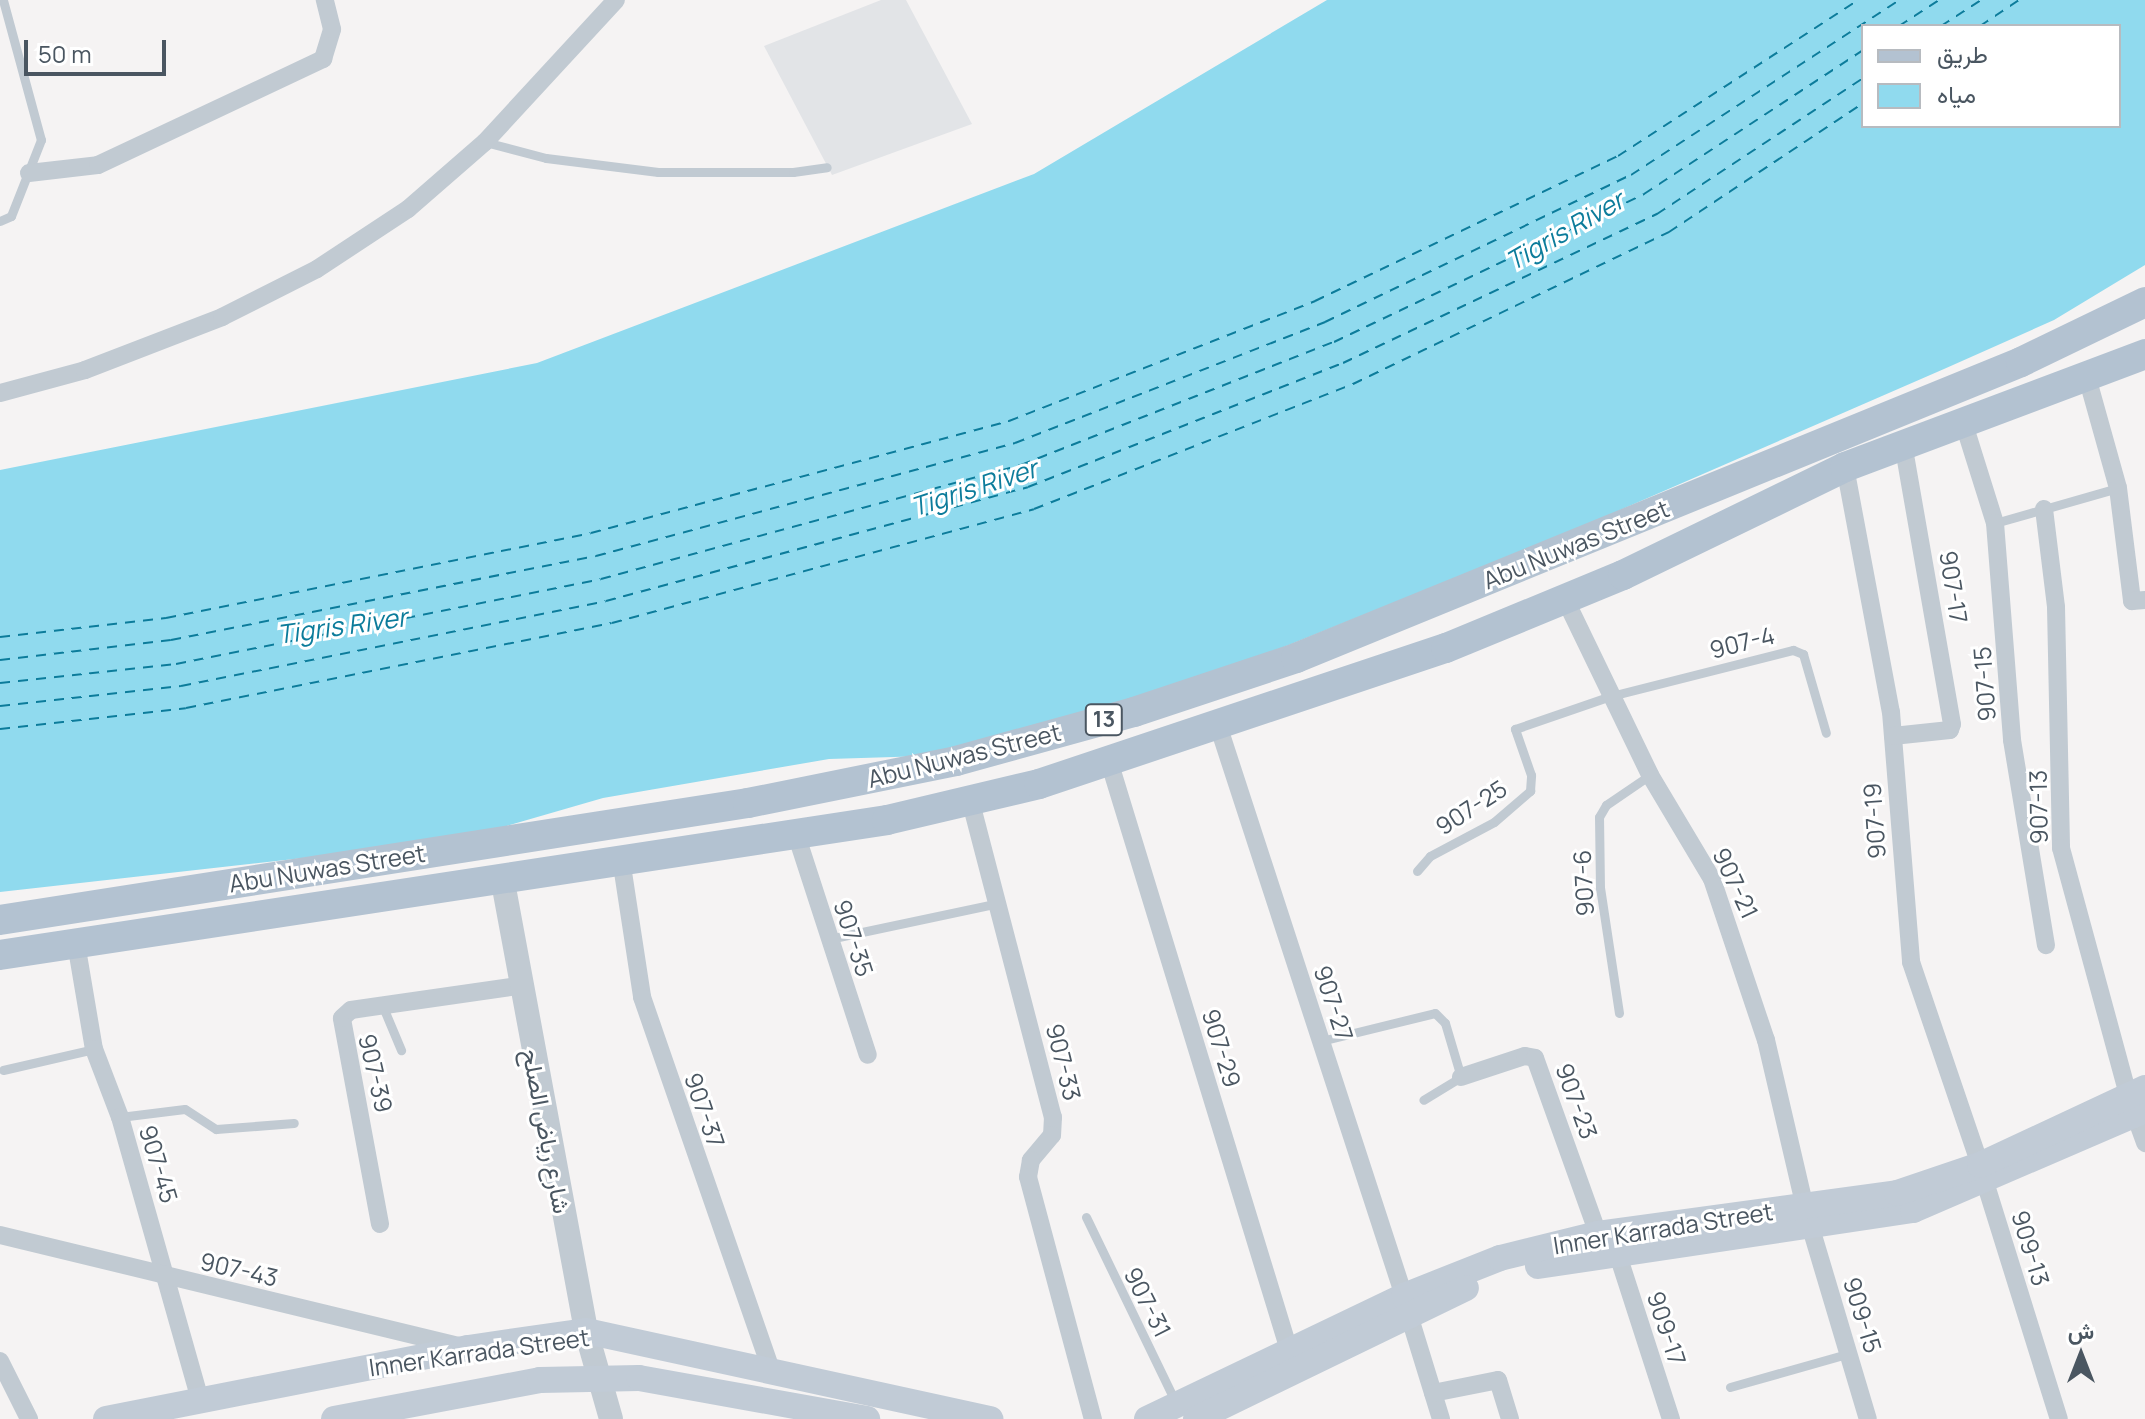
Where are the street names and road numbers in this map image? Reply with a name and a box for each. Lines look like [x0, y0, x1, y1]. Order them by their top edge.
street label: Abu Nuwas Street [1479, 494, 1673, 594]
street label: 907-17 [1934, 549, 1974, 625]
street label: 907-4 [1707, 620, 1777, 664]
street label: 907-15 [1967, 646, 2001, 722]
road number: 13 [1084, 702, 1124, 738]
street label: Abu Nuwas Street [864, 717, 1064, 793]
street label: 907-13 [2023, 770, 2053, 844]
street label: 907-25 [1430, 773, 1512, 841]
street label: 907-19 [1857, 782, 1891, 860]
street label: Abu Nuwas Street [227, 838, 427, 898]
street label: 907-21 [1707, 843, 1765, 923]
street label: 907-6 [1567, 849, 1599, 917]
street label: 907-35 [828, 896, 880, 980]
street label: 907-27 [1308, 962, 1360, 1044]
street label: 907-29 [1197, 1005, 1247, 1091]
street label: 907-33 [1041, 1021, 1087, 1103]
street label: 907-39 [353, 1031, 399, 1115]
street label: شارع رياض الصلح [517, 1046, 577, 1216]
street label: 907-23 [1550, 1059, 1604, 1143]
street label: 907-37 [679, 1069, 731, 1151]
street label: 907-45 [134, 1122, 184, 1206]
street label: Inner Karrada Street [1551, 1196, 1775, 1260]
street label: 909-13 [2006, 1207, 2056, 1289]
street label: 907-43 [197, 1246, 281, 1292]
street label: 907-31 [1118, 1262, 1178, 1342]
street label: 909-15 [1838, 1274, 1888, 1356]
street label: 909-17 [1642, 1287, 1692, 1369]
street label: Inner Karrada Street [367, 1322, 591, 1382]

